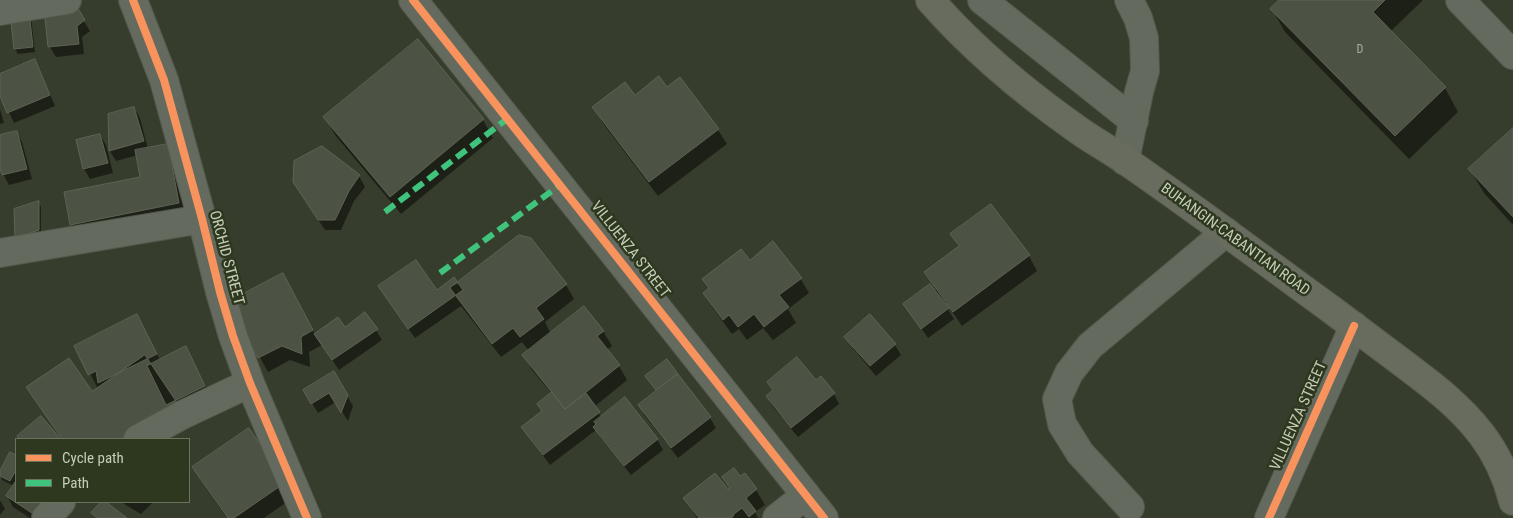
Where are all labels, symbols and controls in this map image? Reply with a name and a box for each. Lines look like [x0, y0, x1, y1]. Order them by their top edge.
house number: D [1357, 43, 1363, 57]
street label: BUHANGIN-CABANTIAN ROAD [1157, 180, 1313, 300]
street label: VILLUENZA STREET [587, 198, 673, 302]
street label: ORCHID STREET [205, 209, 247, 307]
street label: VILLUENZA STREET [1267, 359, 1331, 473]
legend [15, 438, 190, 503]
text: Cycle path [62, 449, 124, 467]
text: Path [62, 474, 89, 492]

